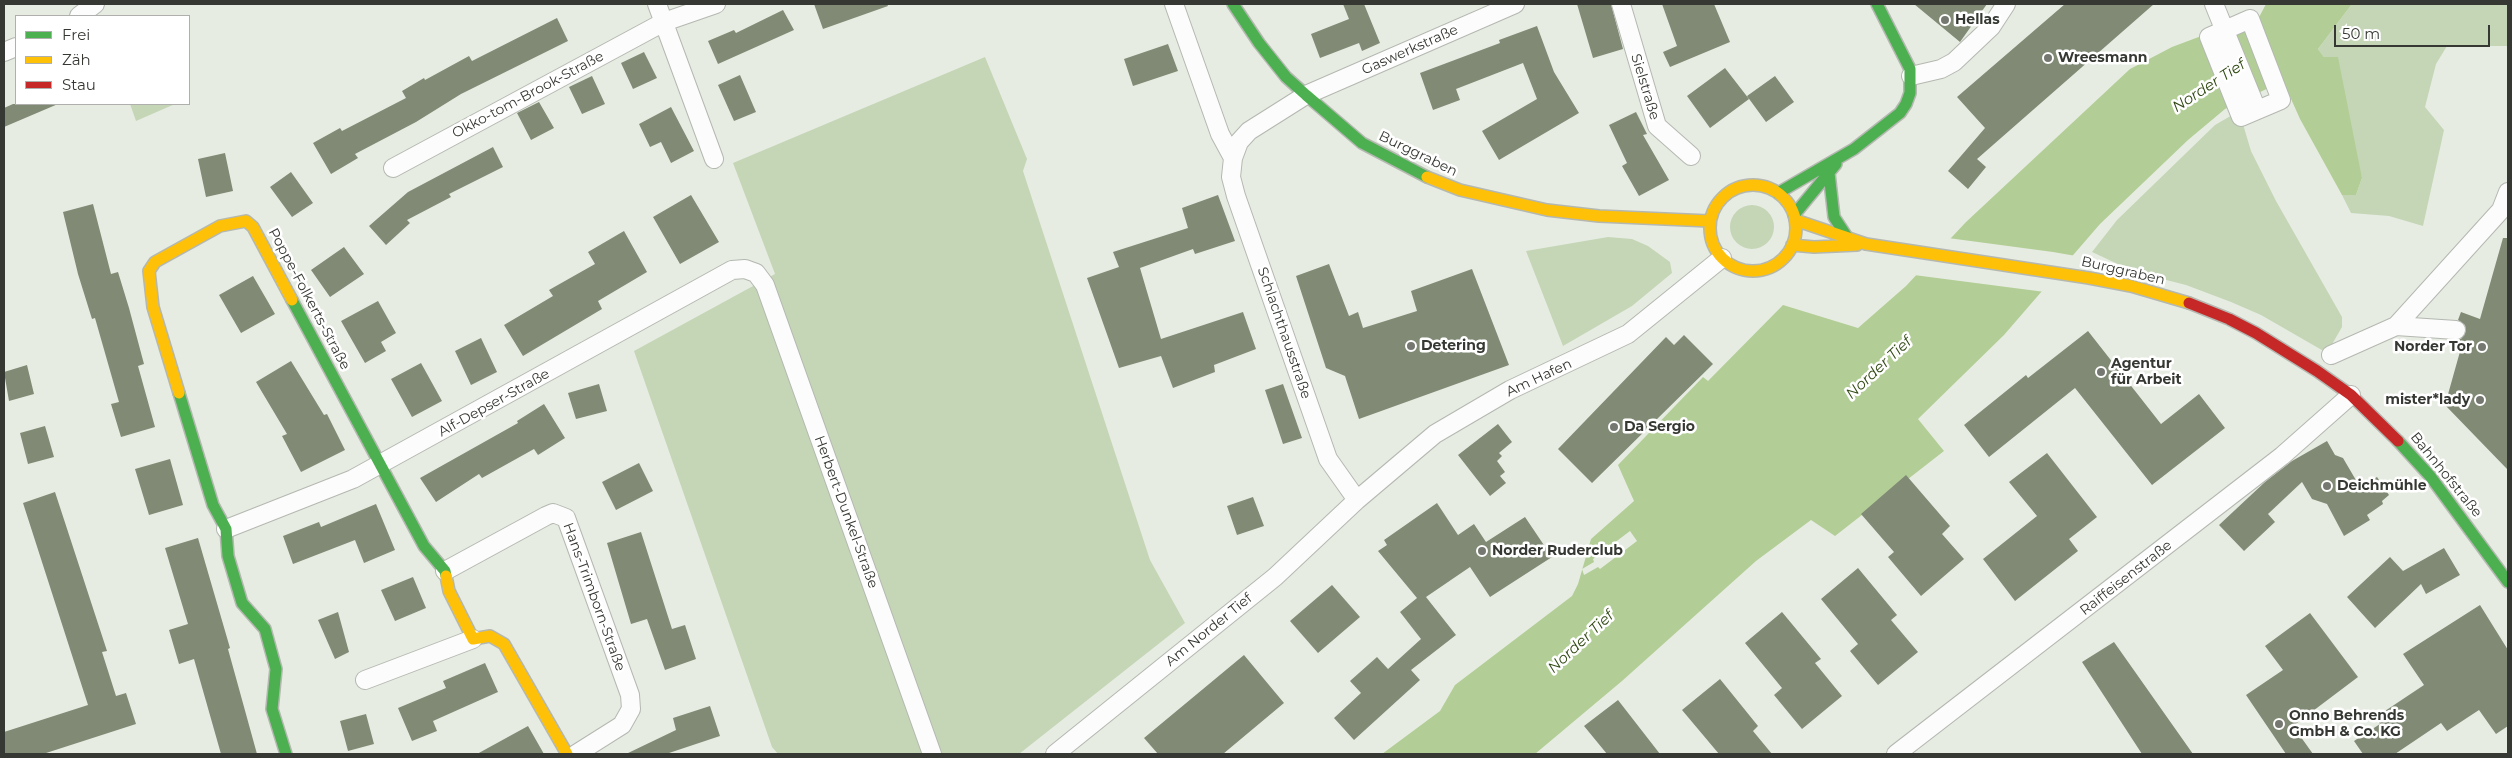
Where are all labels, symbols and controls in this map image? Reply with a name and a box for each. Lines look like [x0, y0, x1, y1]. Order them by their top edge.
place label: Hellas [1955, 12, 2000, 28]
marker: Hellas [1939, 14, 1951, 26]
legend [15, 15, 190, 105]
scale bar [2337, 15, 2493, 47]
street label: Gaswerkstraße [1359, 21, 1461, 79]
text: 50 m [2342, 24, 2380, 43]
text: Frei [62, 25, 90, 44]
street label: Okko-tom-Brook-Straße [449, 48, 607, 142]
text: Zäh [62, 50, 91, 69]
place label: Wreesmann [2058, 50, 2147, 66]
street label: Sielstraße [1627, 52, 1663, 122]
marker: Wreesmann [2042, 52, 2054, 64]
water label: Norder Tief [2169, 56, 2249, 116]
text: Stau [62, 75, 96, 94]
street label: Burggraben [1376, 128, 1460, 180]
street label: Poppe-Folkerts-Straße [264, 225, 354, 373]
street label: Burggraben [2080, 253, 2166, 289]
street label: Schlachthausstraße [1254, 265, 1314, 401]
water label: Norder Tief [1842, 333, 1916, 403]
place label: Detering [1421, 338, 1486, 354]
place label: Norder Tor [2394, 339, 2472, 355]
marker: Detering [1405, 340, 1417, 352]
marker: Norder Tor [2476, 341, 2488, 353]
street label: Am Hafen [1503, 355, 1575, 401]
place label: Agentur für Arbeit [2111, 356, 2182, 388]
street label: Alf-Depser-Straße [435, 365, 553, 441]
marker: Agentur für Arbeit [2095, 366, 2107, 378]
place label: mister*lady [2385, 392, 2470, 408]
marker: mister*lady [2474, 394, 2486, 406]
place label: Da Sergio [1624, 419, 1695, 435]
marker: Da Sergio [1608, 421, 1620, 433]
street label: Bahnhofstraße [2407, 429, 2485, 521]
street label: Herbert-Dunkel-Straße [811, 433, 881, 591]
place label: Deichmühle [2337, 478, 2427, 494]
marker: Deichmühle [2321, 480, 2333, 492]
street label: Hans-Trimborn-Straße [559, 521, 629, 673]
street label: Raiffeisenstraße [2077, 537, 2175, 619]
place label: Norder Ruderclub [1492, 543, 1623, 559]
marker: Norder Ruderclub [1476, 545, 1488, 557]
street label: Am Norder Tief [1162, 590, 1256, 670]
water label: Norder Tief [1544, 607, 1618, 677]
place label: Onno Behrends GmbH & Co. KG [2289, 708, 2404, 740]
marker: Onno Behrends GmbH & Co. KG [2273, 718, 2285, 730]

